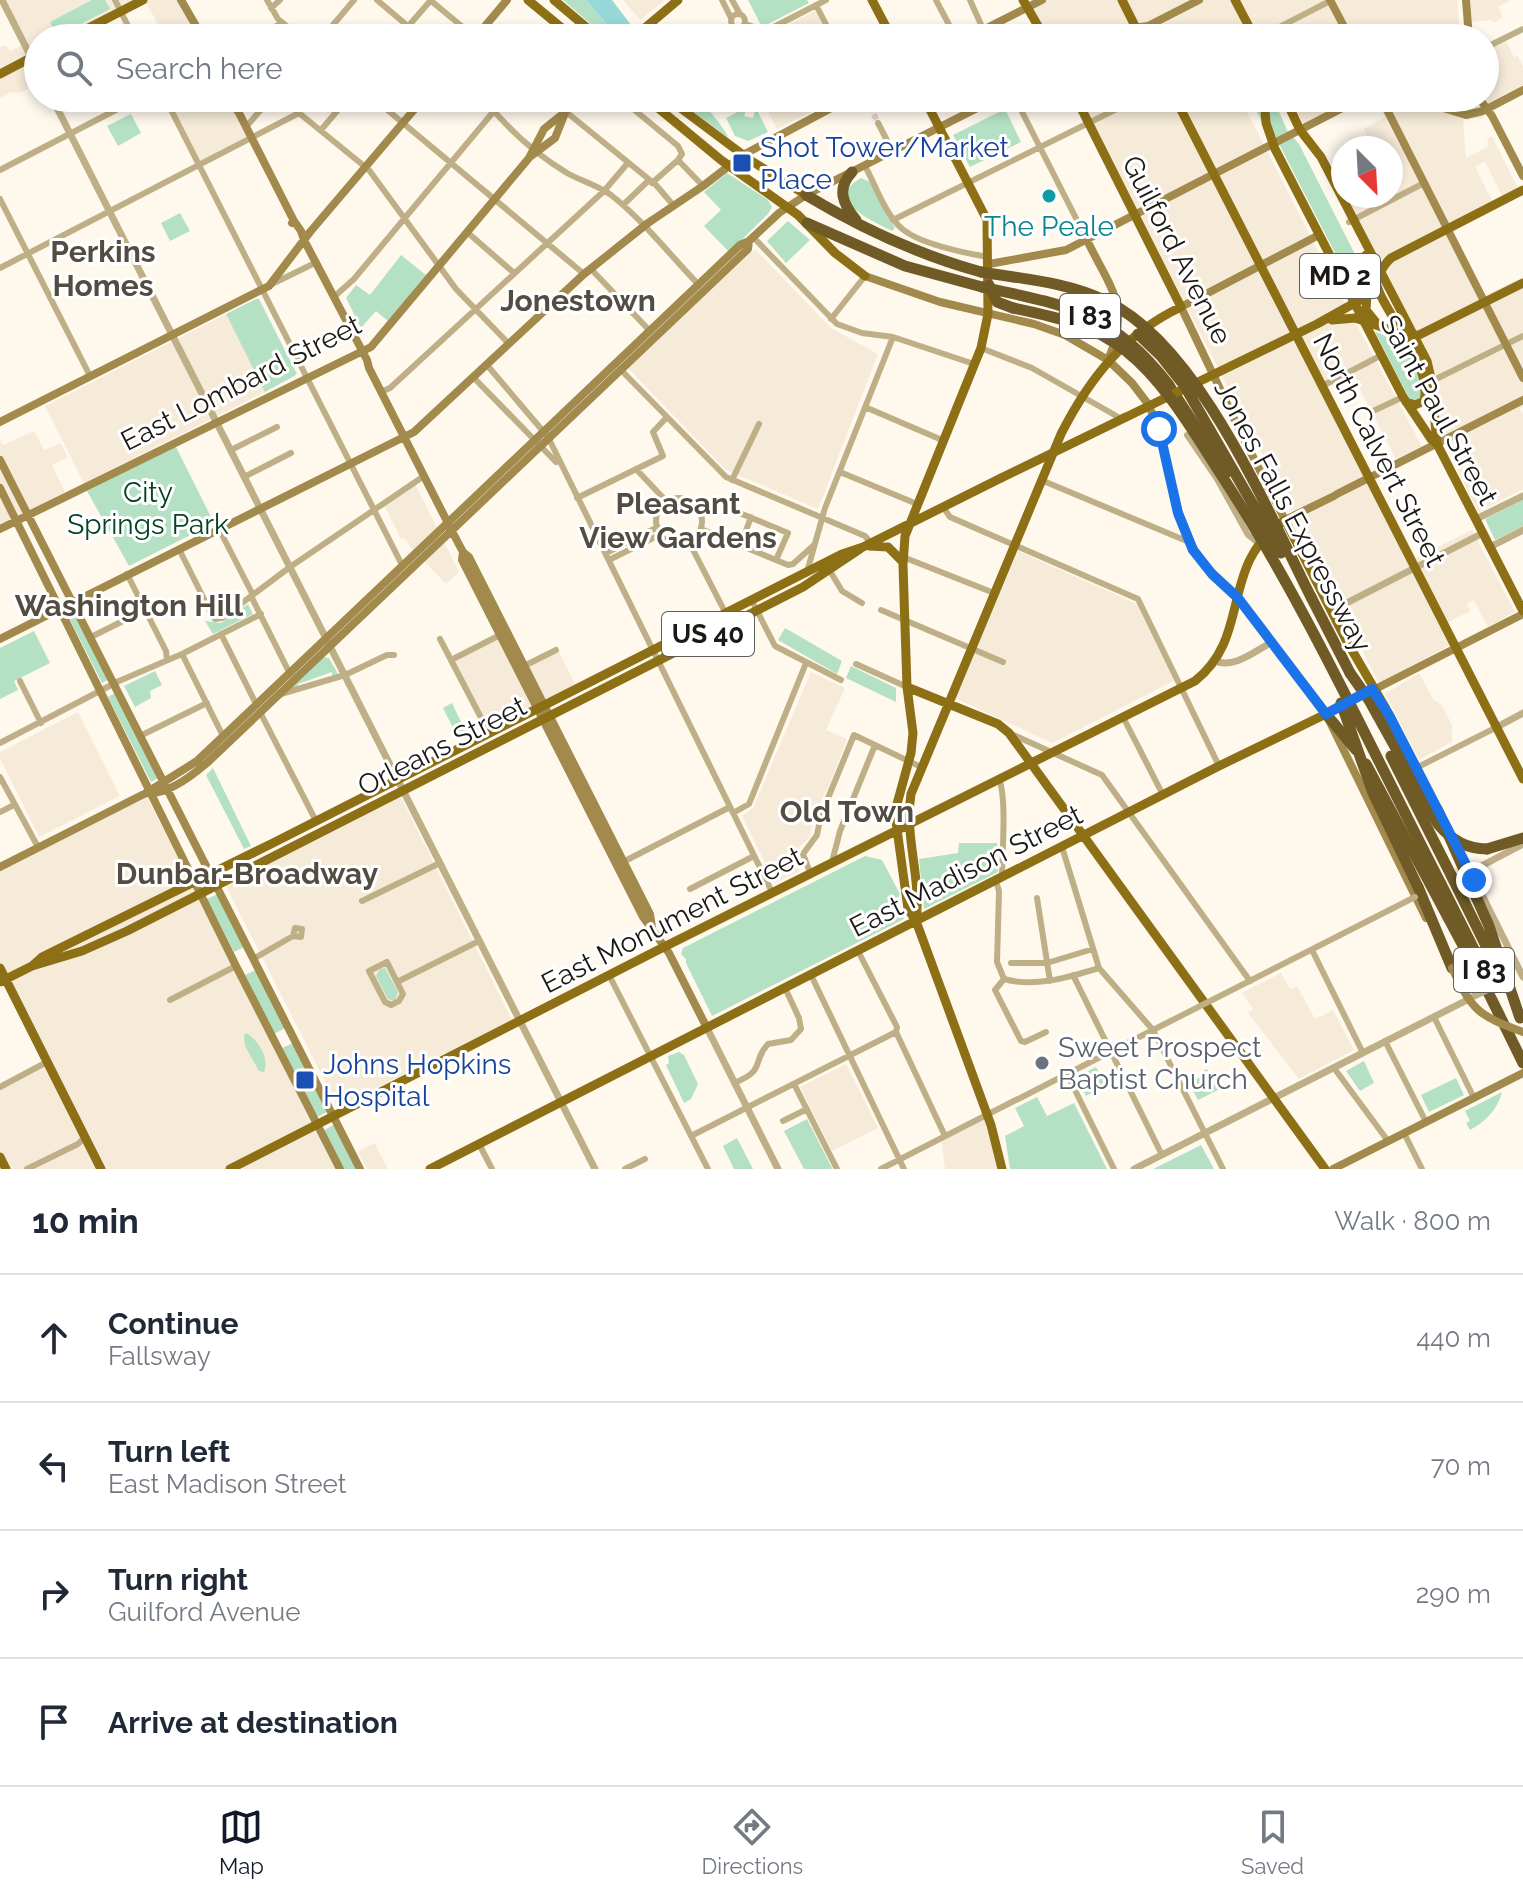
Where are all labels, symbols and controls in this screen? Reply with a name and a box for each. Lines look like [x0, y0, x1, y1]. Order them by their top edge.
search box [24, 24, 1499, 112]
icon: search [52, 46, 96, 90]
text: Search here [116, 51, 283, 86]
place label: Shot Tower/Market Place [760, 131, 1009, 196]
north arrow [1331, 136, 1403, 208]
street label: Guilford Avenue [1115, 150, 1239, 350]
marker: Shot Tower/Market Place [731, 152, 753, 174]
marker: The Peale [1040, 187, 1058, 205]
place label: The Peale [984, 210, 1114, 243]
district label: Perkins Homes [50, 234, 156, 303]
road number: MD 2 [1300, 254, 1380, 298]
district label: Jonestown [500, 283, 656, 318]
road number: I 83 [1060, 294, 1120, 338]
street label: East Lombard Street [116, 308, 367, 458]
street label: Saint Paul Street [1373, 309, 1505, 511]
street label: North Calvert Street [1306, 328, 1452, 573]
street label: Jones Falls Expressway [1207, 375, 1379, 657]
route start [1141, 411, 1177, 447]
park label: City Springs Park [67, 476, 229, 541]
district label: Pleasant View Gardens [579, 486, 777, 555]
district label: Washington Hill [15, 588, 244, 623]
road number: US 40 [662, 612, 754, 656]
street label: Orleans Street [352, 689, 532, 803]
district label: Old Town [780, 794, 914, 829]
street label: East Madison Street [844, 798, 1088, 944]
street label: East Monument Street [536, 839, 809, 1000]
district label: Dunbar-Broadway [116, 856, 379, 891]
route end [1456, 862, 1492, 898]
road number: I 83 [1454, 948, 1514, 992]
place label: Sweet Prospect Baptist Church [1058, 1031, 1262, 1096]
place label: Johns Hopkins Hospital [323, 1048, 511, 1113]
marker: Sweet Prospect Baptist Church [1033, 1054, 1051, 1072]
marker: Johns Hopkins Hospital [294, 1069, 316, 1091]
text: 10 min [32, 1201, 139, 1241]
text: Walk · 800 m [1334, 1206, 1491, 1236]
text: Continue [108, 1306, 239, 1341]
icon: ahead [32, 1316, 76, 1360]
text: 440 m [1416, 1323, 1491, 1353]
text: Fallsway [108, 1341, 211, 1371]
text: Turn left [108, 1434, 230, 1469]
icon: left [32, 1444, 76, 1488]
text: 70 m [1431, 1451, 1491, 1481]
text: East Madison Street [108, 1469, 346, 1499]
text: Turn right [108, 1562, 248, 1597]
icon: right [32, 1572, 76, 1616]
text: 290 m [1416, 1579, 1491, 1609]
text: Guilford Avenue [108, 1597, 300, 1627]
icon: arrive [32, 1700, 76, 1744]
text: Arrive at destination [108, 1705, 398, 1740]
tab: Map [219, 1805, 264, 1879]
tab: Directions [702, 1805, 803, 1879]
tab: Saved [1241, 1805, 1304, 1879]

